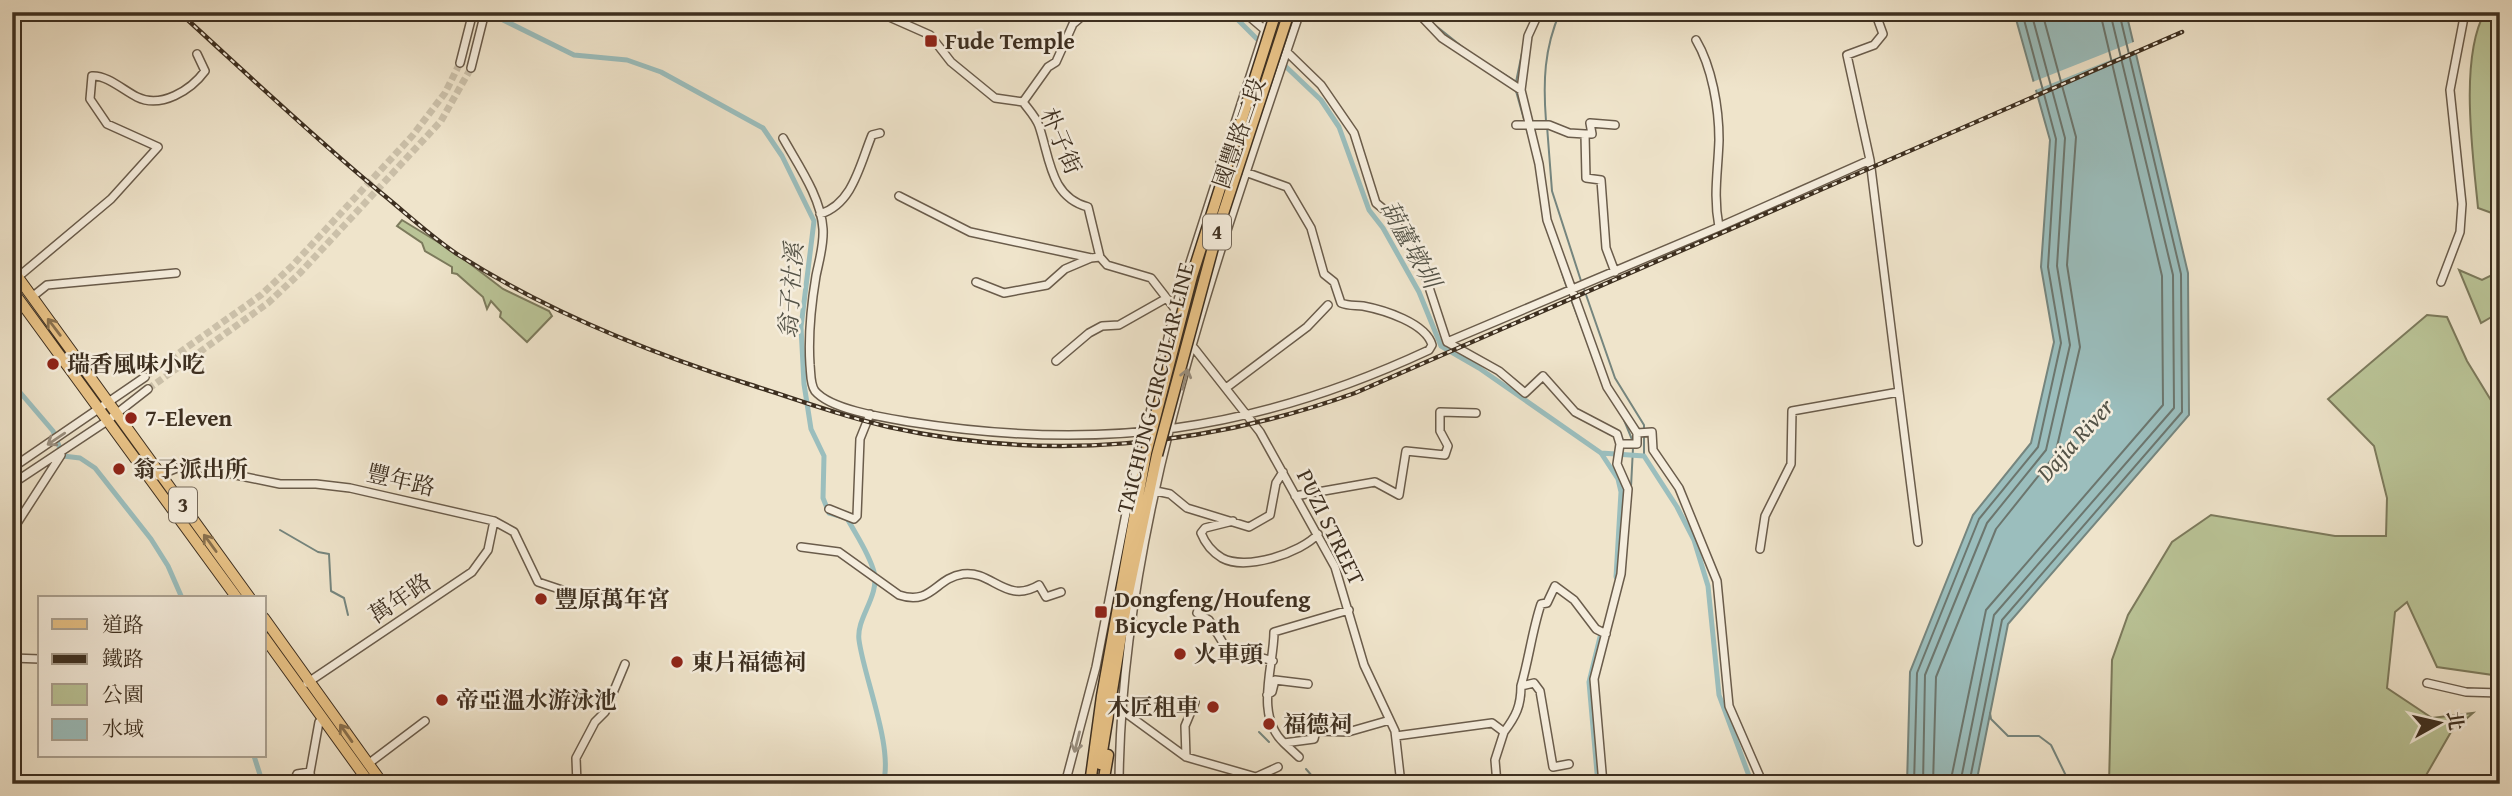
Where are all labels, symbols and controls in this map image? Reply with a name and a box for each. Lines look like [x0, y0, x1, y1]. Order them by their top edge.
place label: Fude Temple [945, 24, 1075, 57]
marker: Fude Temple [923, 33, 939, 49]
street label: 國豐路二段 [1204, 73, 1273, 193]
street label: 朴子街 [1033, 103, 1090, 179]
water label: 葫蘆墩圳 [1372, 193, 1451, 298]
road number: 4 [1203, 215, 1231, 250]
water label: 翁子社溪 [770, 239, 812, 340]
street label: TAICHUNG CIRCULAR LINE [1107, 259, 1202, 517]
one-way arrow [47, 318, 62, 337]
place label: 瑞香風味小吃 [67, 347, 205, 380]
marker: 瑞香風味小吃 [45, 356, 61, 372]
one-way arrow [1179, 368, 1192, 391]
water label: Dajia River [2027, 390, 2122, 490]
place label: 7-Eleven [145, 401, 233, 434]
marker: 7-Eleven [123, 410, 139, 426]
one-way arrow [47, 432, 66, 446]
place label: 翁子派出所 [133, 452, 248, 485]
street label: 豐年路 [364, 456, 438, 503]
marker: 翁子派出所 [111, 461, 127, 477]
street label: PUZI STREET [1289, 463, 1374, 590]
road number: 3 [169, 488, 197, 522]
one-way arrow [203, 534, 217, 553]
street label: 萬年路 [362, 565, 438, 631]
place label: 豐原萬年宮 [555, 582, 670, 615]
place label: Dongfeng/Houfeng Bicycle Path [1115, 582, 1311, 641]
marker: 豐原萬年宮 [533, 591, 549, 607]
legend [38, 596, 266, 758]
marker: Dongfeng/Houfeng Bicycle Path [1093, 604, 1109, 620]
text: 道路 [102, 609, 144, 640]
place label: 火車頭 [1194, 637, 1263, 670]
text: 鐵路 [102, 643, 144, 674]
place label: 東片福德祠 [691, 645, 806, 678]
marker: 火車頭 [1172, 646, 1188, 662]
marker: 東片福德祠 [669, 654, 685, 670]
text: 公園 [102, 679, 144, 710]
place label: 帝亞溫水游泳池 [456, 683, 617, 716]
north arrow [2404, 688, 2474, 758]
place label: 木匠租車 [1107, 690, 1199, 723]
marker: 帝亞溫水游泳池 [434, 692, 450, 708]
marker: 木匠租車 [1205, 699, 1221, 715]
place label: 福德祠 [1283, 707, 1352, 740]
text: 北 [2441, 709, 2471, 732]
text: 水域 [102, 713, 144, 744]
marker: 福德祠 [1261, 716, 1277, 732]
one-way arrow [339, 724, 353, 743]
one-way arrow [1070, 730, 1083, 753]

